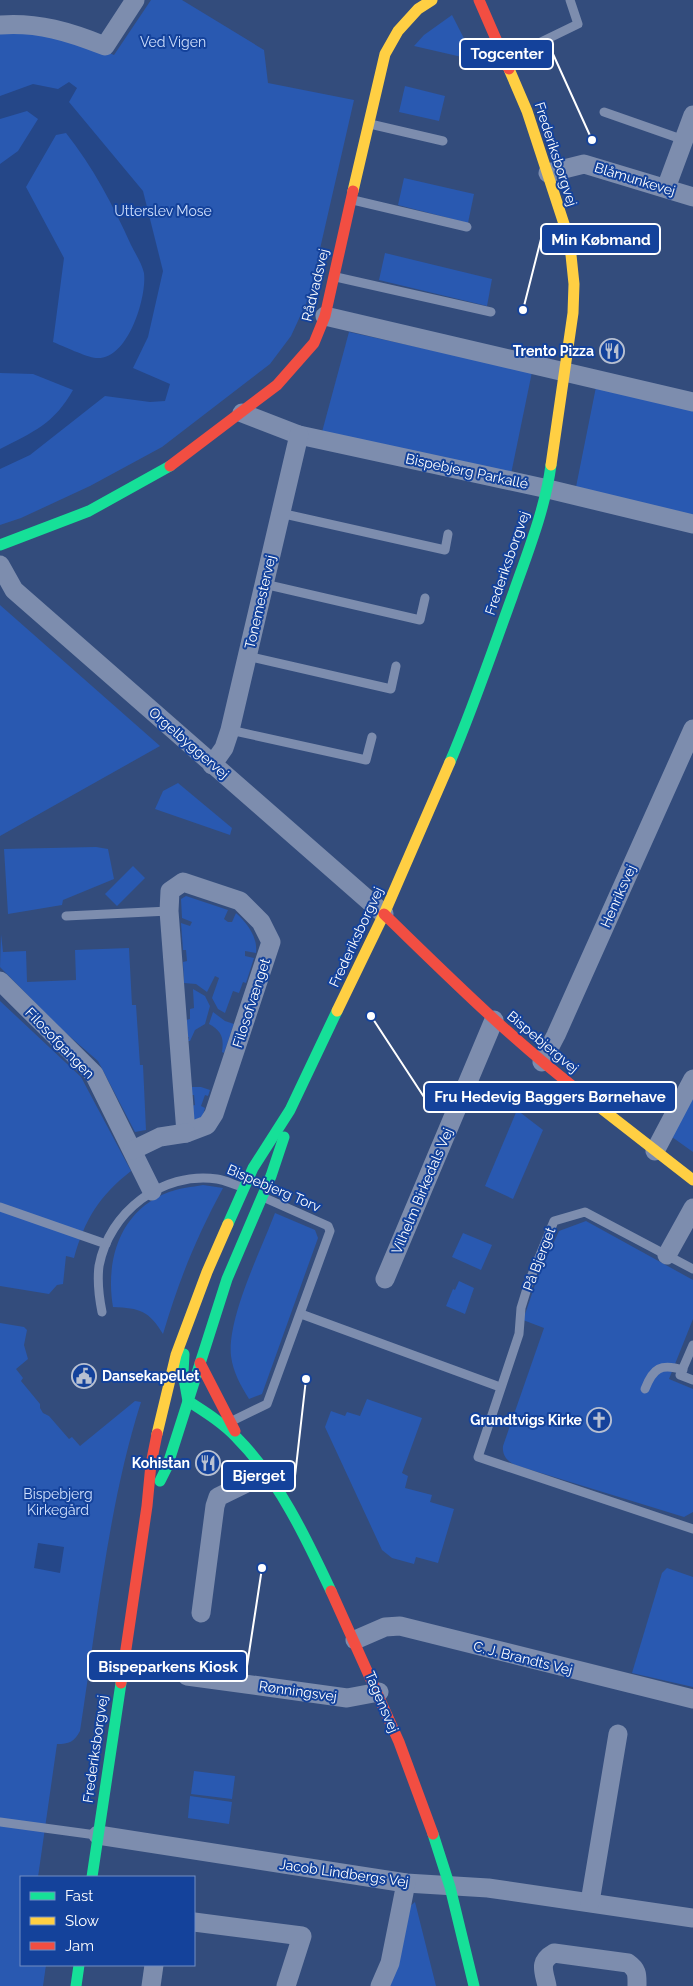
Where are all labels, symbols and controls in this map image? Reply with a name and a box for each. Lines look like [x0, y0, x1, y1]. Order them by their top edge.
park label: Ved Vigen [140, 34, 206, 50]
callout: Togcenter [460, 39, 553, 69]
text: Togcenter [470, 45, 544, 63]
street label: Frederiksborgvej [532, 100, 580, 208]
street label: Blåmunkevej [593, 159, 677, 199]
park label: Utterslev Mose [114, 203, 212, 219]
callout: Min Købmand [541, 224, 660, 254]
text: Min Købmand [551, 231, 651, 249]
street label: Rådvadsvej [298, 247, 332, 323]
restaurant icon: Trento Pizza [599, 338, 625, 364]
place label: Trento Pizza [513, 343, 594, 359]
street label: Bispebjerg Parkallé [404, 450, 530, 492]
street label: Frederiksborgvej [482, 509, 532, 617]
street label: Tonemestervej [241, 554, 279, 650]
street label: Orgelbyggervej [146, 704, 232, 782]
street label: Henriksvej [597, 862, 639, 930]
street label: Frederiksborgvej [326, 884, 386, 990]
street label: Filosofvænget [229, 956, 273, 1050]
street label: Filosofgangen [22, 1004, 98, 1082]
street label: Bispebjergvej [504, 1008, 582, 1076]
callout: Fru Hedevig Baggers Børnehave [424, 1082, 676, 1112]
text: Fru Hedevig Baggers Børnehave [434, 1088, 666, 1106]
street label: Vilhelm Birkedals Vej [388, 1126, 456, 1256]
street label: Bispebjerg Torv [225, 1161, 324, 1215]
street label: På Bjerget [520, 1225, 559, 1293]
public building icon: Dansekapellet [71, 1363, 97, 1389]
place label: Dansekapellet [102, 1368, 200, 1384]
church icon: Grundtvigs Kirke [586, 1407, 612, 1433]
place label: Grundtvigs Kirke [470, 1412, 583, 1428]
restaurant icon: Kohistan [195, 1450, 221, 1476]
place label: Kohistan [132, 1455, 190, 1471]
callout: Bjerget [222, 1461, 295, 1491]
text: Bjerget [232, 1467, 286, 1485]
park label: Bispebjerg Kirkegård [23, 1486, 93, 1518]
street label: C. J. Brandts Vej [472, 1638, 574, 1678]
callout: Bispeparkens Kiosk [88, 1651, 247, 1681]
text: Bispeparkens Kiosk [98, 1658, 238, 1676]
street label: Tagensvej [362, 1669, 402, 1735]
street label: Rønningsvej [258, 1678, 338, 1704]
street label: Frederiksborgvej [80, 1694, 110, 1804]
street label: Jacob Lindbergs Vej [278, 1856, 410, 1890]
legend [20, 1876, 195, 1966]
text: Fast [65, 1887, 93, 1905]
text: Slow [65, 1912, 99, 1930]
text: Jam [65, 1937, 94, 1955]

